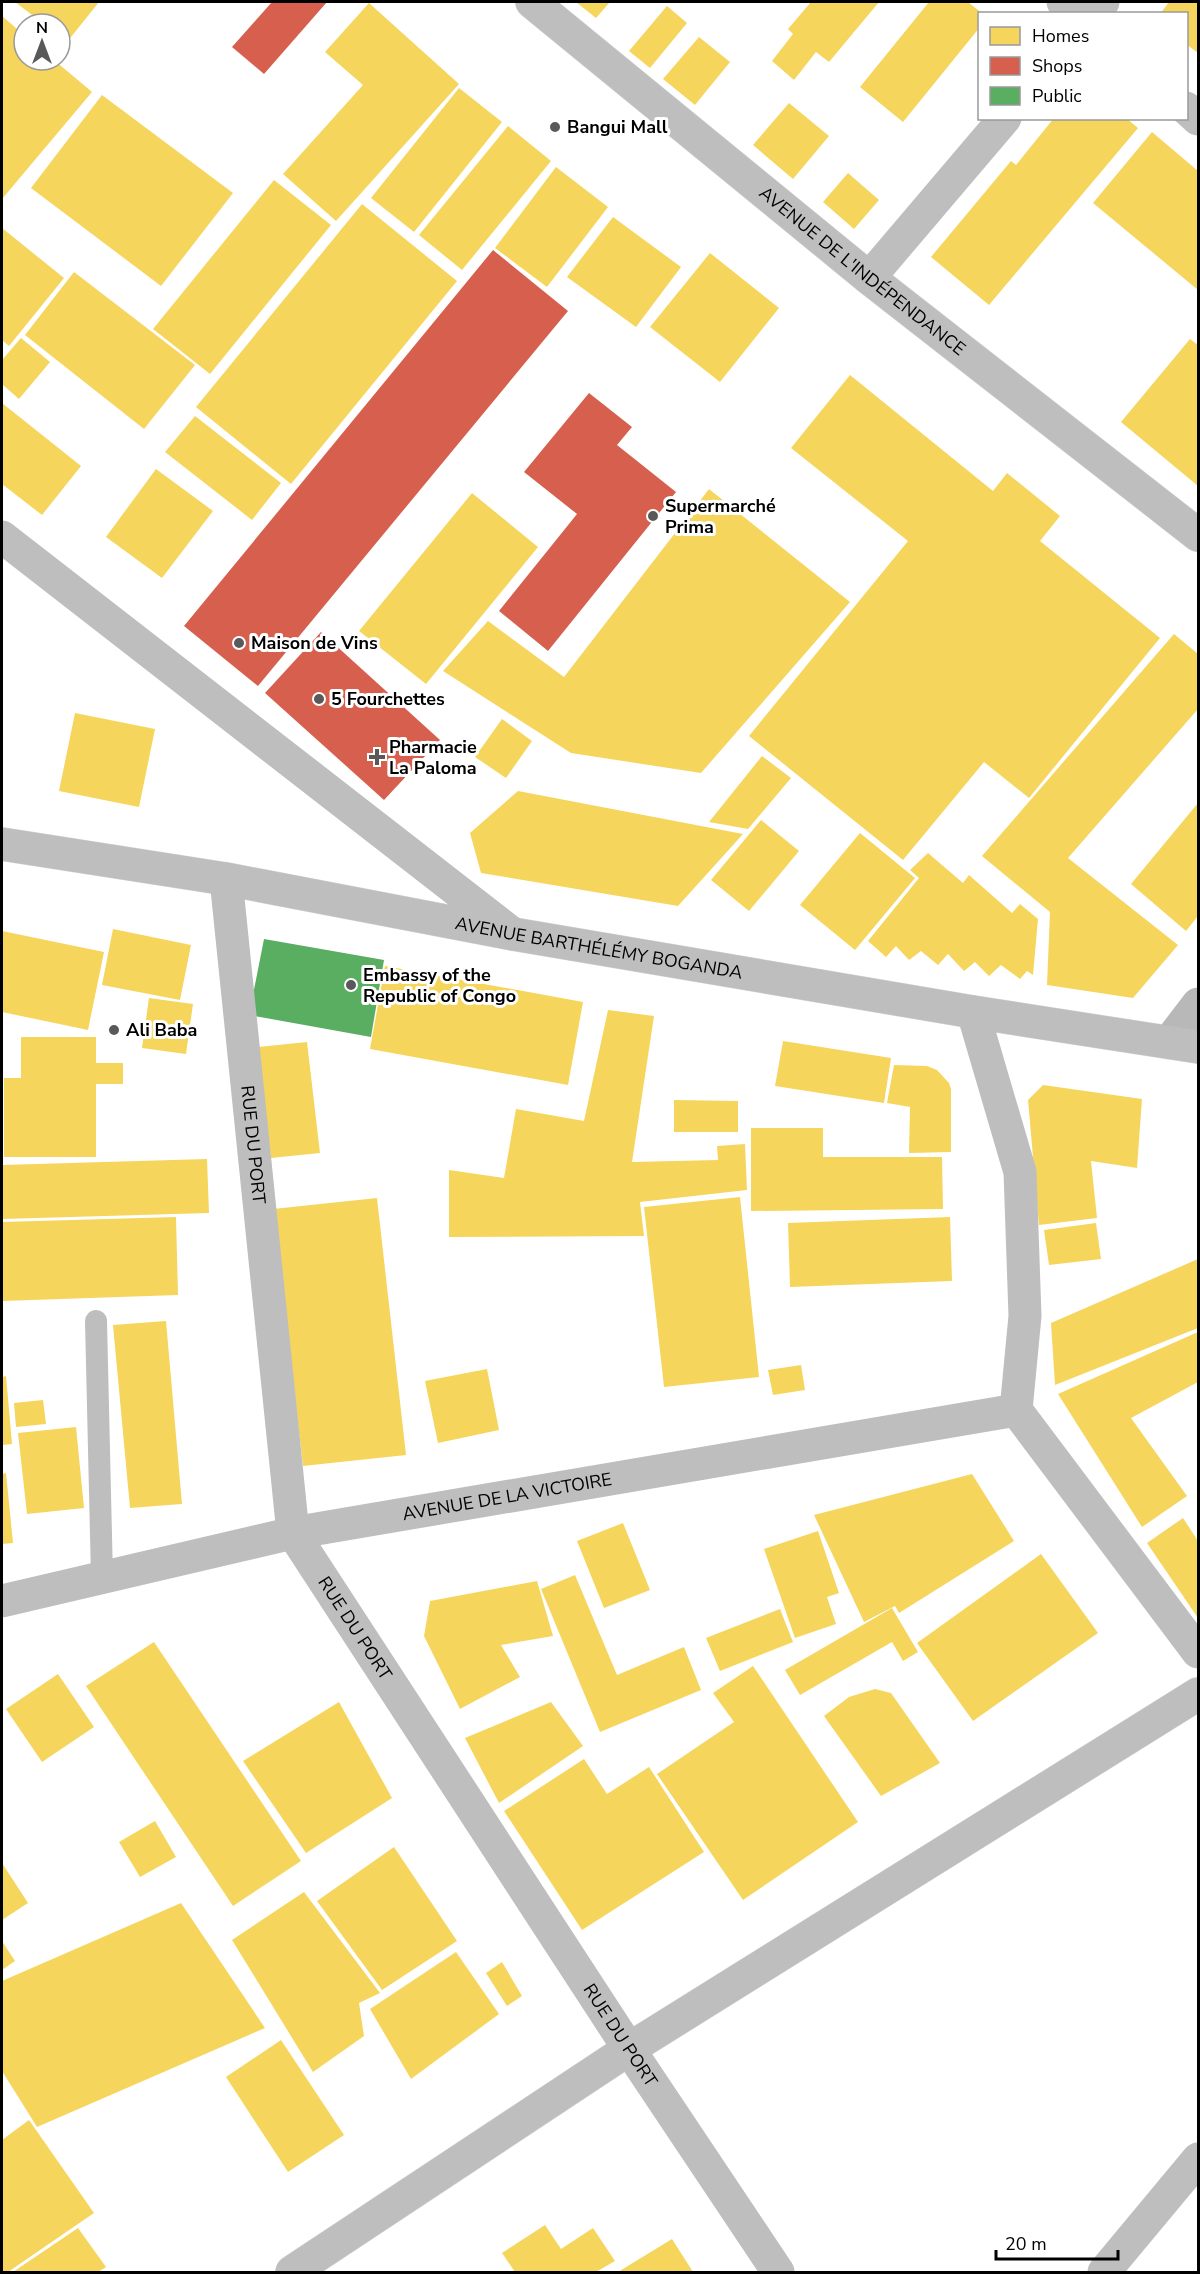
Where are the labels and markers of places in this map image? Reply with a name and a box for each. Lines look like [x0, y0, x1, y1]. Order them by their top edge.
place label: Bangui Mall [567, 115, 668, 139]
marker: Bangui Mall [548, 120, 562, 134]
place label: Supermarché Prima [665, 494, 776, 539]
marker: Supermarché Prima [646, 509, 660, 523]
place label: Maison de Vins [251, 631, 378, 655]
marker: Maison de Vins [232, 636, 246, 650]
place label: 5 Fourchettes [331, 687, 445, 711]
marker: 5 Fourchettes [312, 692, 326, 706]
place label: Pharmacie La Paloma [389, 735, 477, 780]
marker: Pharmacie La Paloma [370, 750, 384, 764]
place label: Embassy of the Republic of Congo [363, 963, 516, 1008]
marker: Embassy of the Republic of Congo [344, 978, 358, 992]
place label: Ali Baba [126, 1018, 197, 1042]
marker: Ali Baba [107, 1023, 121, 1037]

